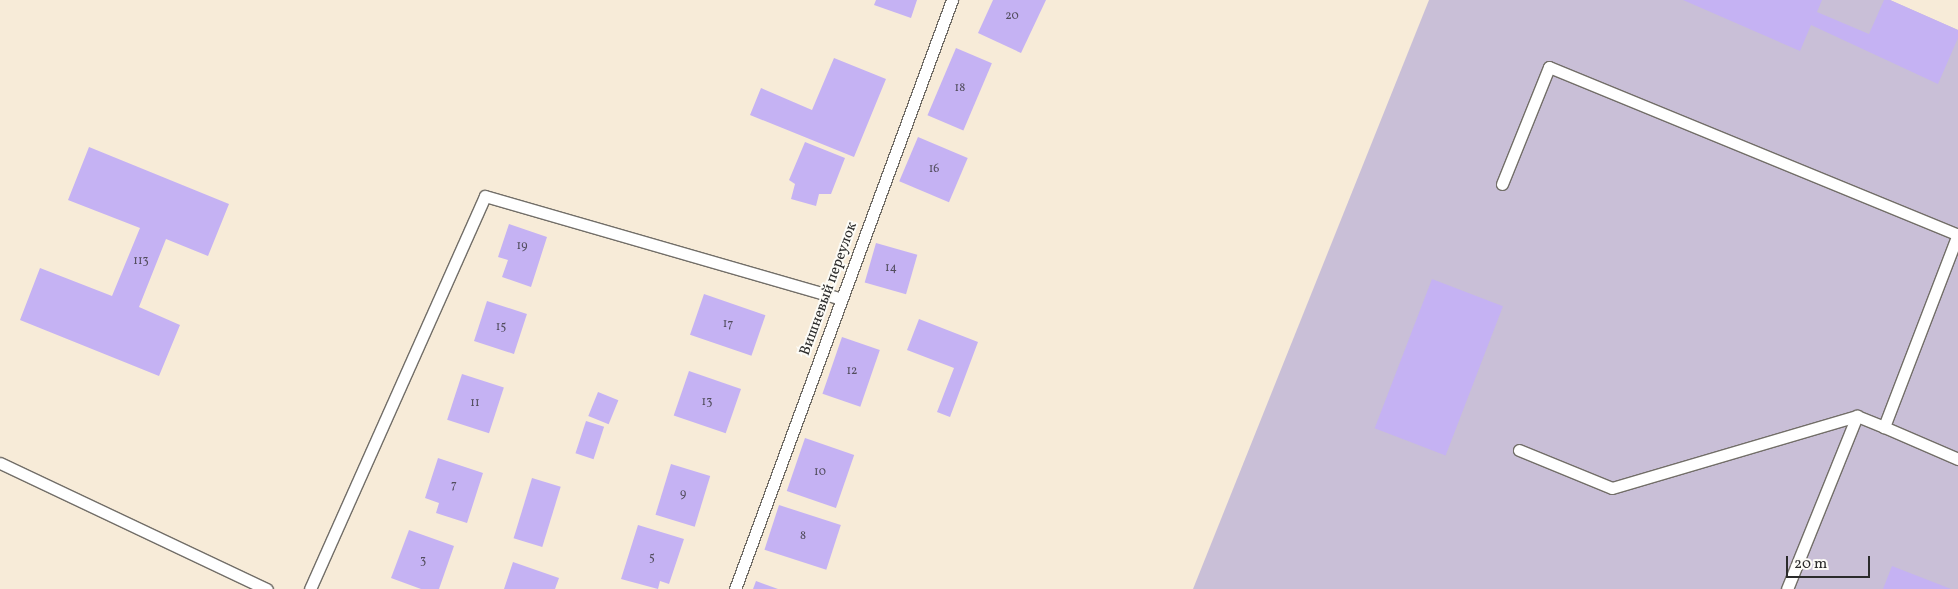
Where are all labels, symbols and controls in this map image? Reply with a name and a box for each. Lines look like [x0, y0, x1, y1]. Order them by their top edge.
house number: 20 [1005, 10, 1019, 24]
house number: 18 [955, 82, 965, 96]
house number: 16 [929, 163, 939, 177]
street label: Вишневый переулок [796, 220, 862, 358]
house number: 19 [517, 240, 527, 254]
house number: 113 [133, 255, 149, 269]
house number: 14 [885, 262, 897, 276]
house number: 17 [723, 318, 733, 332]
house number: 15 [496, 321, 506, 335]
house number: 12 [846, 365, 858, 379]
house number: 13 [702, 396, 712, 410]
house number: 11 [470, 397, 480, 411]
house number: 10 [814, 466, 826, 480]
house number: 7 [451, 479, 457, 493]
house number: 9 [680, 488, 686, 502]
house number: 8 [800, 530, 806, 544]
scale bar [1788, 546, 1872, 578]
house number: 5 [649, 552, 655, 566]
text: 20 m [1794, 554, 1827, 575]
house number: 3 [420, 555, 426, 569]

